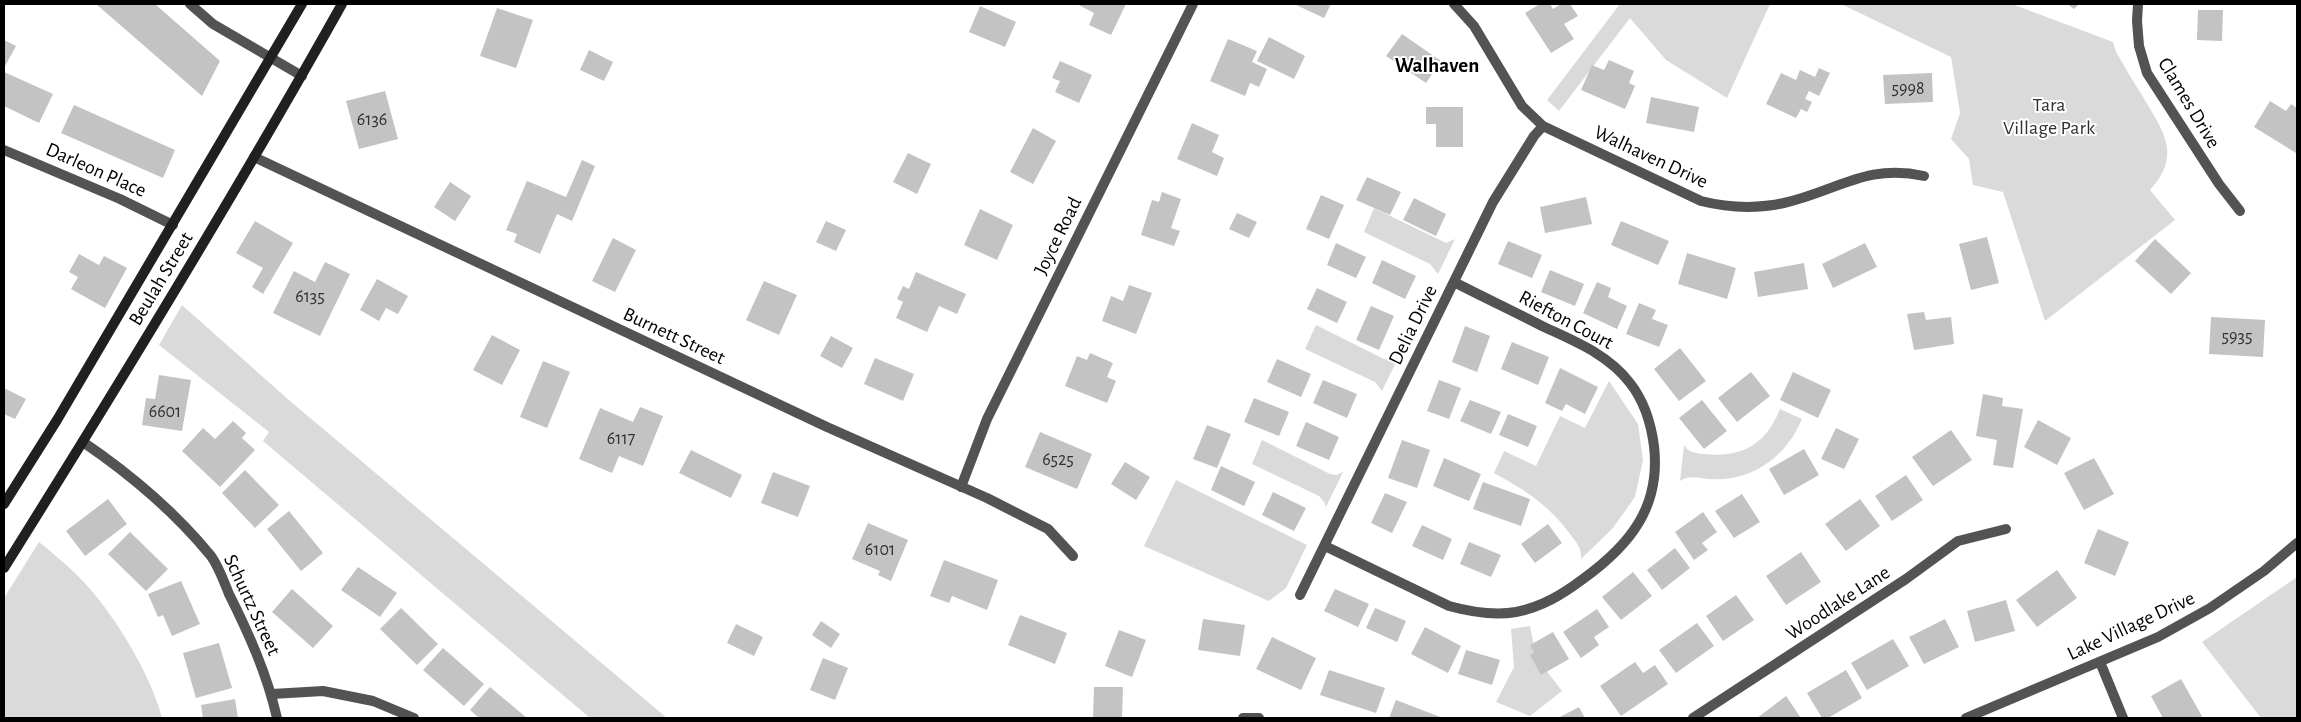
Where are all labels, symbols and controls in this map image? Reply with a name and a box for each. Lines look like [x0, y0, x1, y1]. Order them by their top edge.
district label: Walhaven [1395, 53, 1479, 79]
street label: Clames Drive [2152, 53, 2226, 153]
house number: 5998 [1892, 78, 1924, 100]
park label: Tara Village Park [2003, 93, 2095, 140]
house number: 6136 [357, 109, 387, 131]
street label: Walhaven Drive [1590, 120, 1712, 194]
street label: Darleon Place [42, 137, 150, 203]
street label: Joyce Road [1029, 193, 1087, 279]
street label: Beulah Street [124, 228, 198, 330]
street label: Delia Drive [1383, 281, 1443, 369]
street label: Riefton Court [1515, 285, 1617, 355]
house number: 6135 [295, 286, 325, 308]
street label: Burnett Street [619, 302, 729, 370]
house number: 5935 [2222, 326, 2252, 348]
house number: 6601 [149, 401, 181, 423]
house number: 6117 [607, 428, 635, 450]
house number: 6525 [1042, 449, 1074, 471]
house number: 6101 [865, 539, 895, 561]
street label: Schurtz Street [218, 551, 286, 659]
street label: Woodlake Lane [1781, 560, 1895, 646]
street label: Lake Village Drive [2063, 586, 2199, 666]

